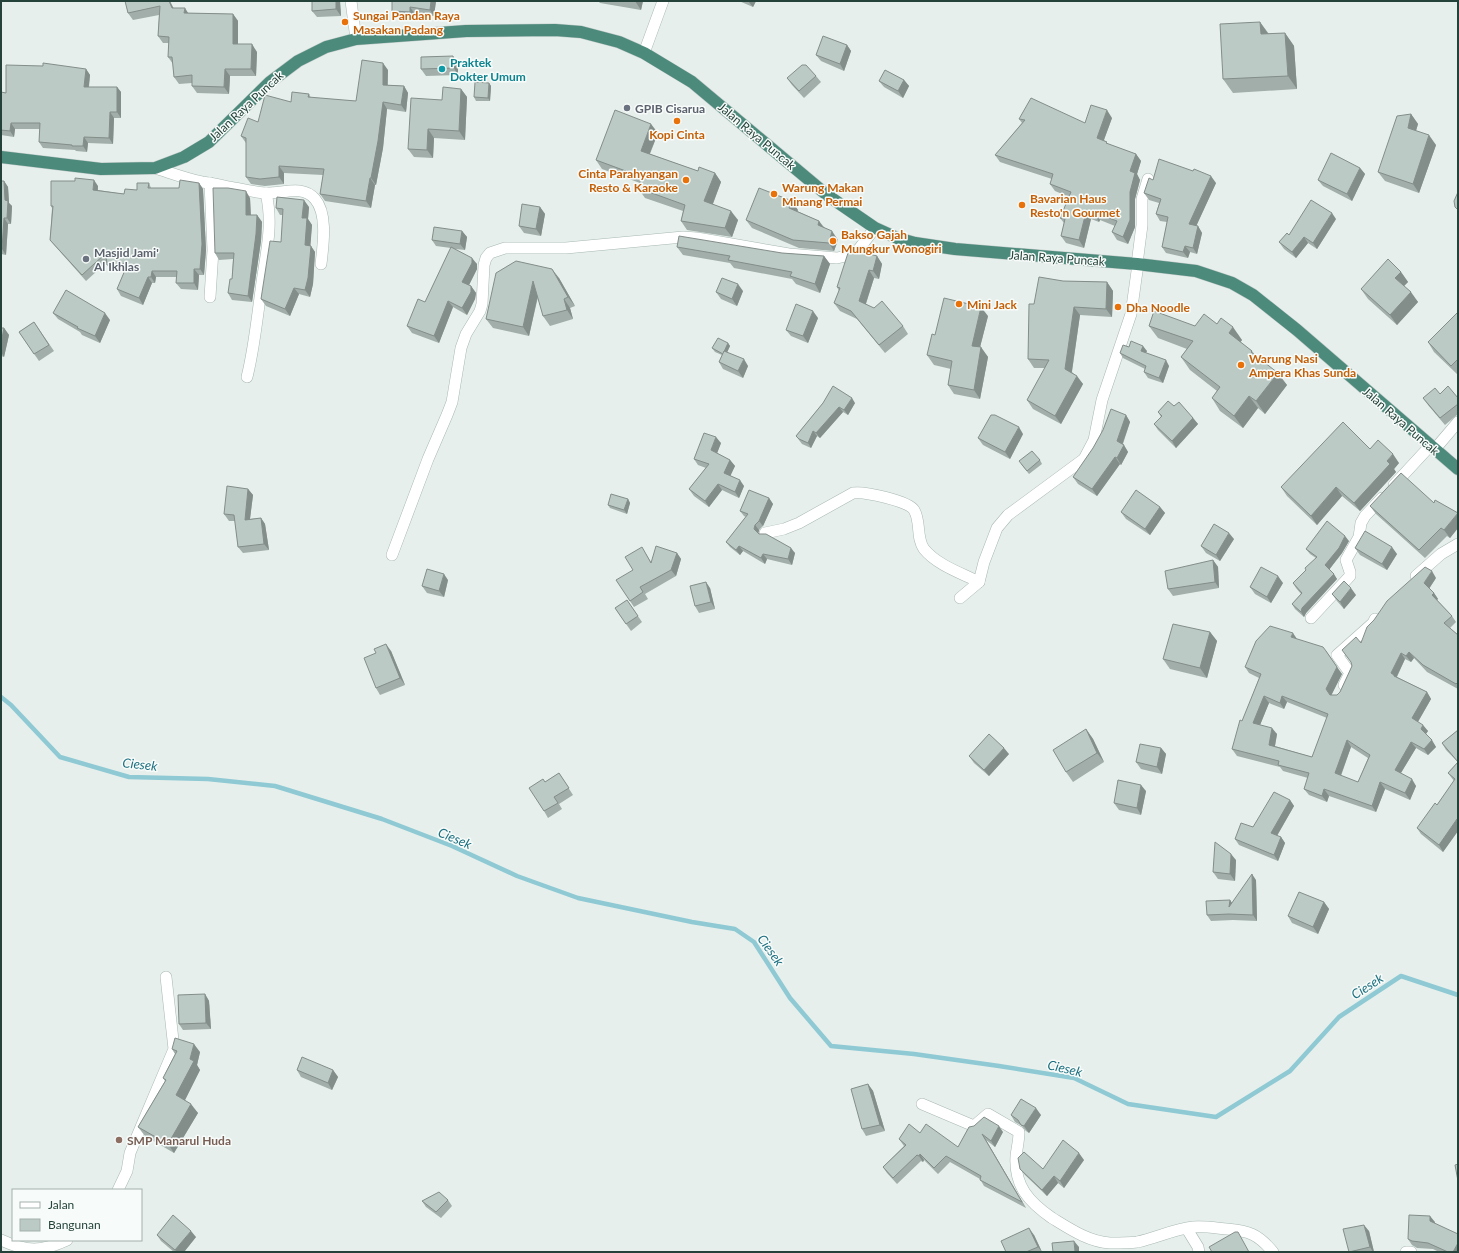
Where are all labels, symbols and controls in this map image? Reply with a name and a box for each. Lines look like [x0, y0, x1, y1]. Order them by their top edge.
place label: Sungai Pandan Raya Masakan Padang [353, 8, 460, 37]
marker: Sungai Pandan Raya Masakan Padang [340, 17, 350, 27]
place label: Praktek Dokter Umum [450, 55, 526, 84]
marker: Praktek Dokter Umum [437, 64, 447, 74]
street label: Jalan Raya Puncak [206, 67, 287, 144]
street label: Jalan Raya Puncak [715, 99, 799, 173]
place label: GPIB Cisarua [635, 101, 705, 116]
marker: GPIB Cisarua [622, 103, 632, 113]
marker: Kopi Cinta [672, 116, 682, 126]
place label: Kopi Cinta [649, 127, 705, 142]
place label: Cinta Parahyangan Resto & Karaoke [578, 166, 679, 195]
marker: Cinta Parahyangan Resto & Karaoke [681, 175, 691, 185]
place label: Warung Makan Minang Permai [782, 180, 864, 209]
marker: Warung Makan Minang Permai [769, 189, 779, 199]
place label: Bavarian Haus Resto'n Gourmet [1030, 191, 1120, 220]
marker: Bavarian Haus Resto'n Gourmet [1017, 200, 1027, 210]
place label: Bakso Gajah Mungkur Wonogiri [841, 227, 942, 256]
marker: Bakso Gajah Mungkur Wonogiri [828, 236, 838, 246]
place label: Masjid Jami' Al Ikhlas [93, 245, 159, 274]
street label: Jalan Raya Puncak [1009, 247, 1106, 269]
marker: Masjid Jami' Al Ikhlas [81, 254, 91, 264]
place label: Mini Jack [967, 297, 1018, 312]
marker: Mini Jack [954, 299, 964, 309]
place label: Dha Noodle [1126, 300, 1190, 315]
marker: Dha Noodle [1113, 302, 1123, 312]
place label: Warung Nasi Ampera Khas Sunda [1248, 351, 1356, 380]
marker: Warung Nasi Ampera Khas Sunda [1236, 360, 1246, 370]
street label: Jalan Raya Puncak [1360, 384, 1443, 459]
water label: Ciesek [122, 754, 159, 774]
water label: Ciesek [436, 824, 475, 853]
water label: Ciesek [754, 931, 788, 969]
water label: Ciesek [1348, 969, 1387, 1002]
water label: Ciesek [1046, 1056, 1085, 1080]
place label: SMP Manarul Huda [127, 1133, 231, 1148]
marker: SMP Manarul Huda [114, 1135, 124, 1145]
legend [12, 1189, 142, 1241]
text: Jalan [48, 1197, 74, 1212]
text: Bangunan [48, 1217, 101, 1232]

